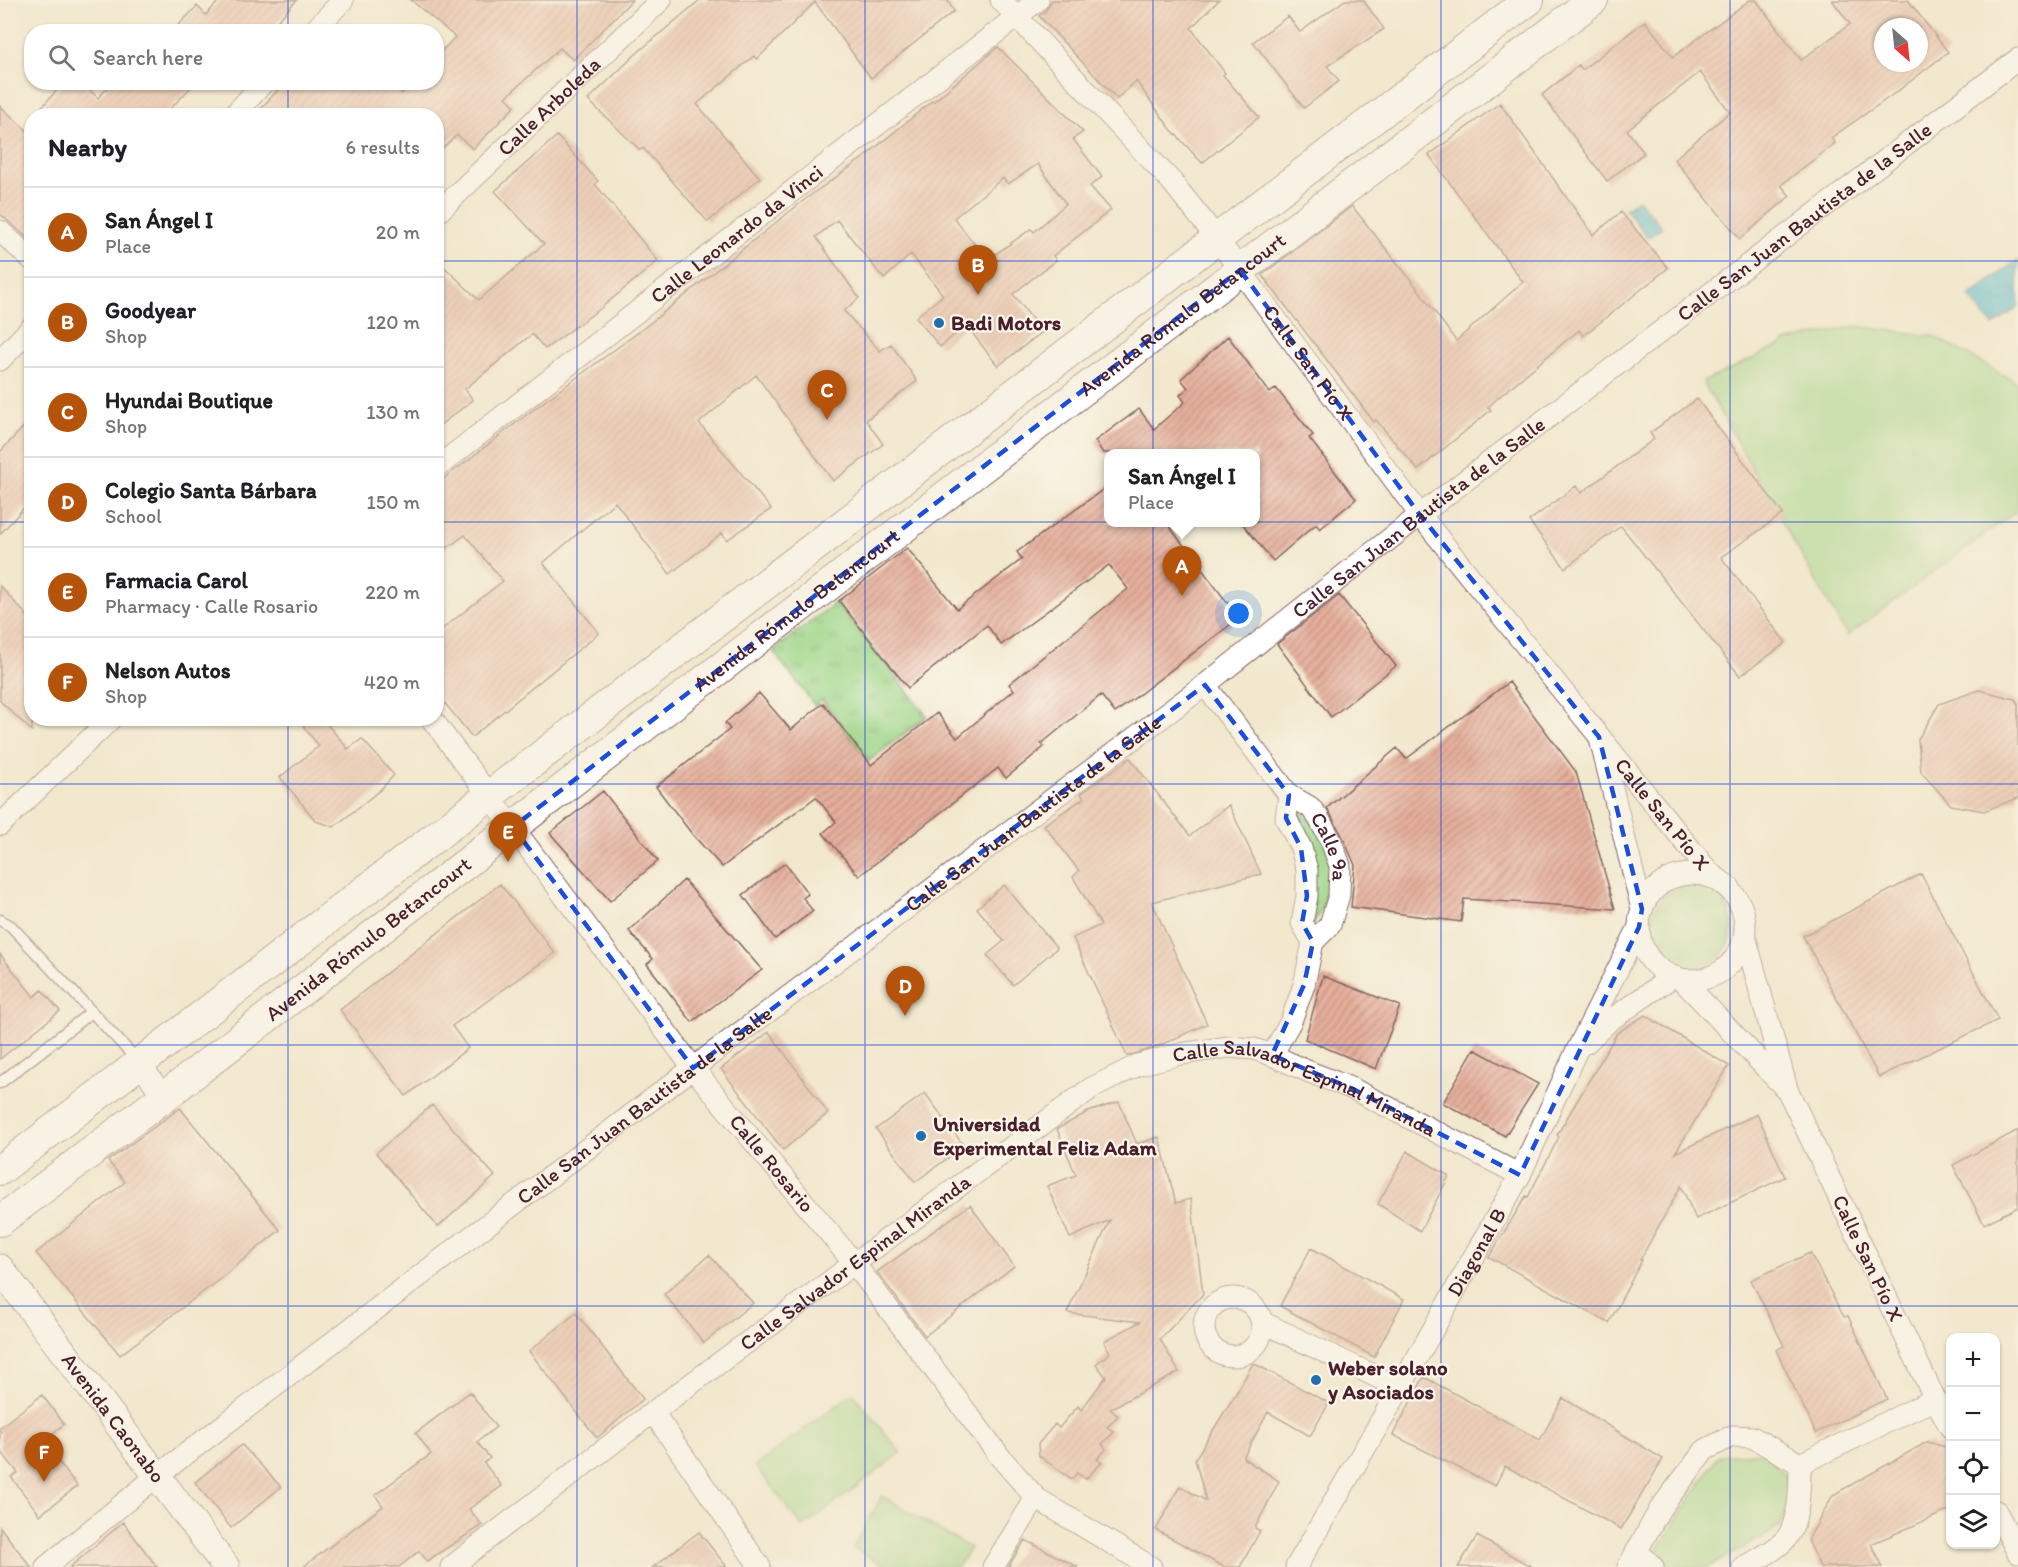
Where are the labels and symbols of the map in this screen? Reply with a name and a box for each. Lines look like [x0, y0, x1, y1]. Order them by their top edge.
north arrow [1874, 18, 1928, 72]
street label: Calle Arboleda [492, 51, 605, 161]
street label: Calle San Juan Bautista de la Salle [1672, 117, 1936, 326]
street label: Calle Leonardo da Vinci [645, 159, 828, 309]
street label: Avenida Rómulo Betancourt [1074, 227, 1290, 401]
pin: B [958, 246, 998, 295]
street label: Calle San Pío X [1258, 300, 1360, 426]
place label: Badi Motors [951, 310, 1061, 335]
marker: Badi Motors [932, 316, 946, 330]
pin: C [808, 370, 846, 420]
street label: Calle San Juan Bautista de la Salle [1287, 411, 1550, 623]
street label: Avenida Rómulo Betancourt [688, 523, 904, 696]
pin: A [1162, 546, 1202, 596]
your location [1224, 599, 1253, 628]
street label: Calle San Juan Bautista de la Salle [900, 709, 1166, 917]
street label: Calle San Pío X [1610, 753, 1716, 875]
street label: Calle 9a [1306, 807, 1354, 882]
pin: E [488, 812, 528, 862]
street label: Avenida Rómulo Betancourt [260, 851, 476, 1026]
pin: D [886, 966, 924, 1016]
street label: Calle San Juan Bautista de la Salle [512, 1000, 777, 1209]
street label: Calle Salvador Espinal Miranda [1169, 1034, 1441, 1142]
street label: Calle Rosario [724, 1109, 820, 1217]
place label: Universidad Experimental Feliz Adam [933, 1111, 1158, 1161]
marker: Universidad Experimental Feliz Adam [914, 1129, 928, 1143]
street label: Calle Salvador Espinal Miranda [735, 1169, 975, 1356]
street label: Calle San Pío X [1827, 1191, 1909, 1326]
street label: Diagonal B [1441, 1203, 1511, 1300]
street label: Avenida Caonabo [57, 1348, 171, 1488]
place label: Weber solano y Asociados [1328, 1355, 1448, 1405]
marker: Weber solano y Asociados [1309, 1373, 1323, 1387]
pin: F [24, 1432, 63, 1482]

